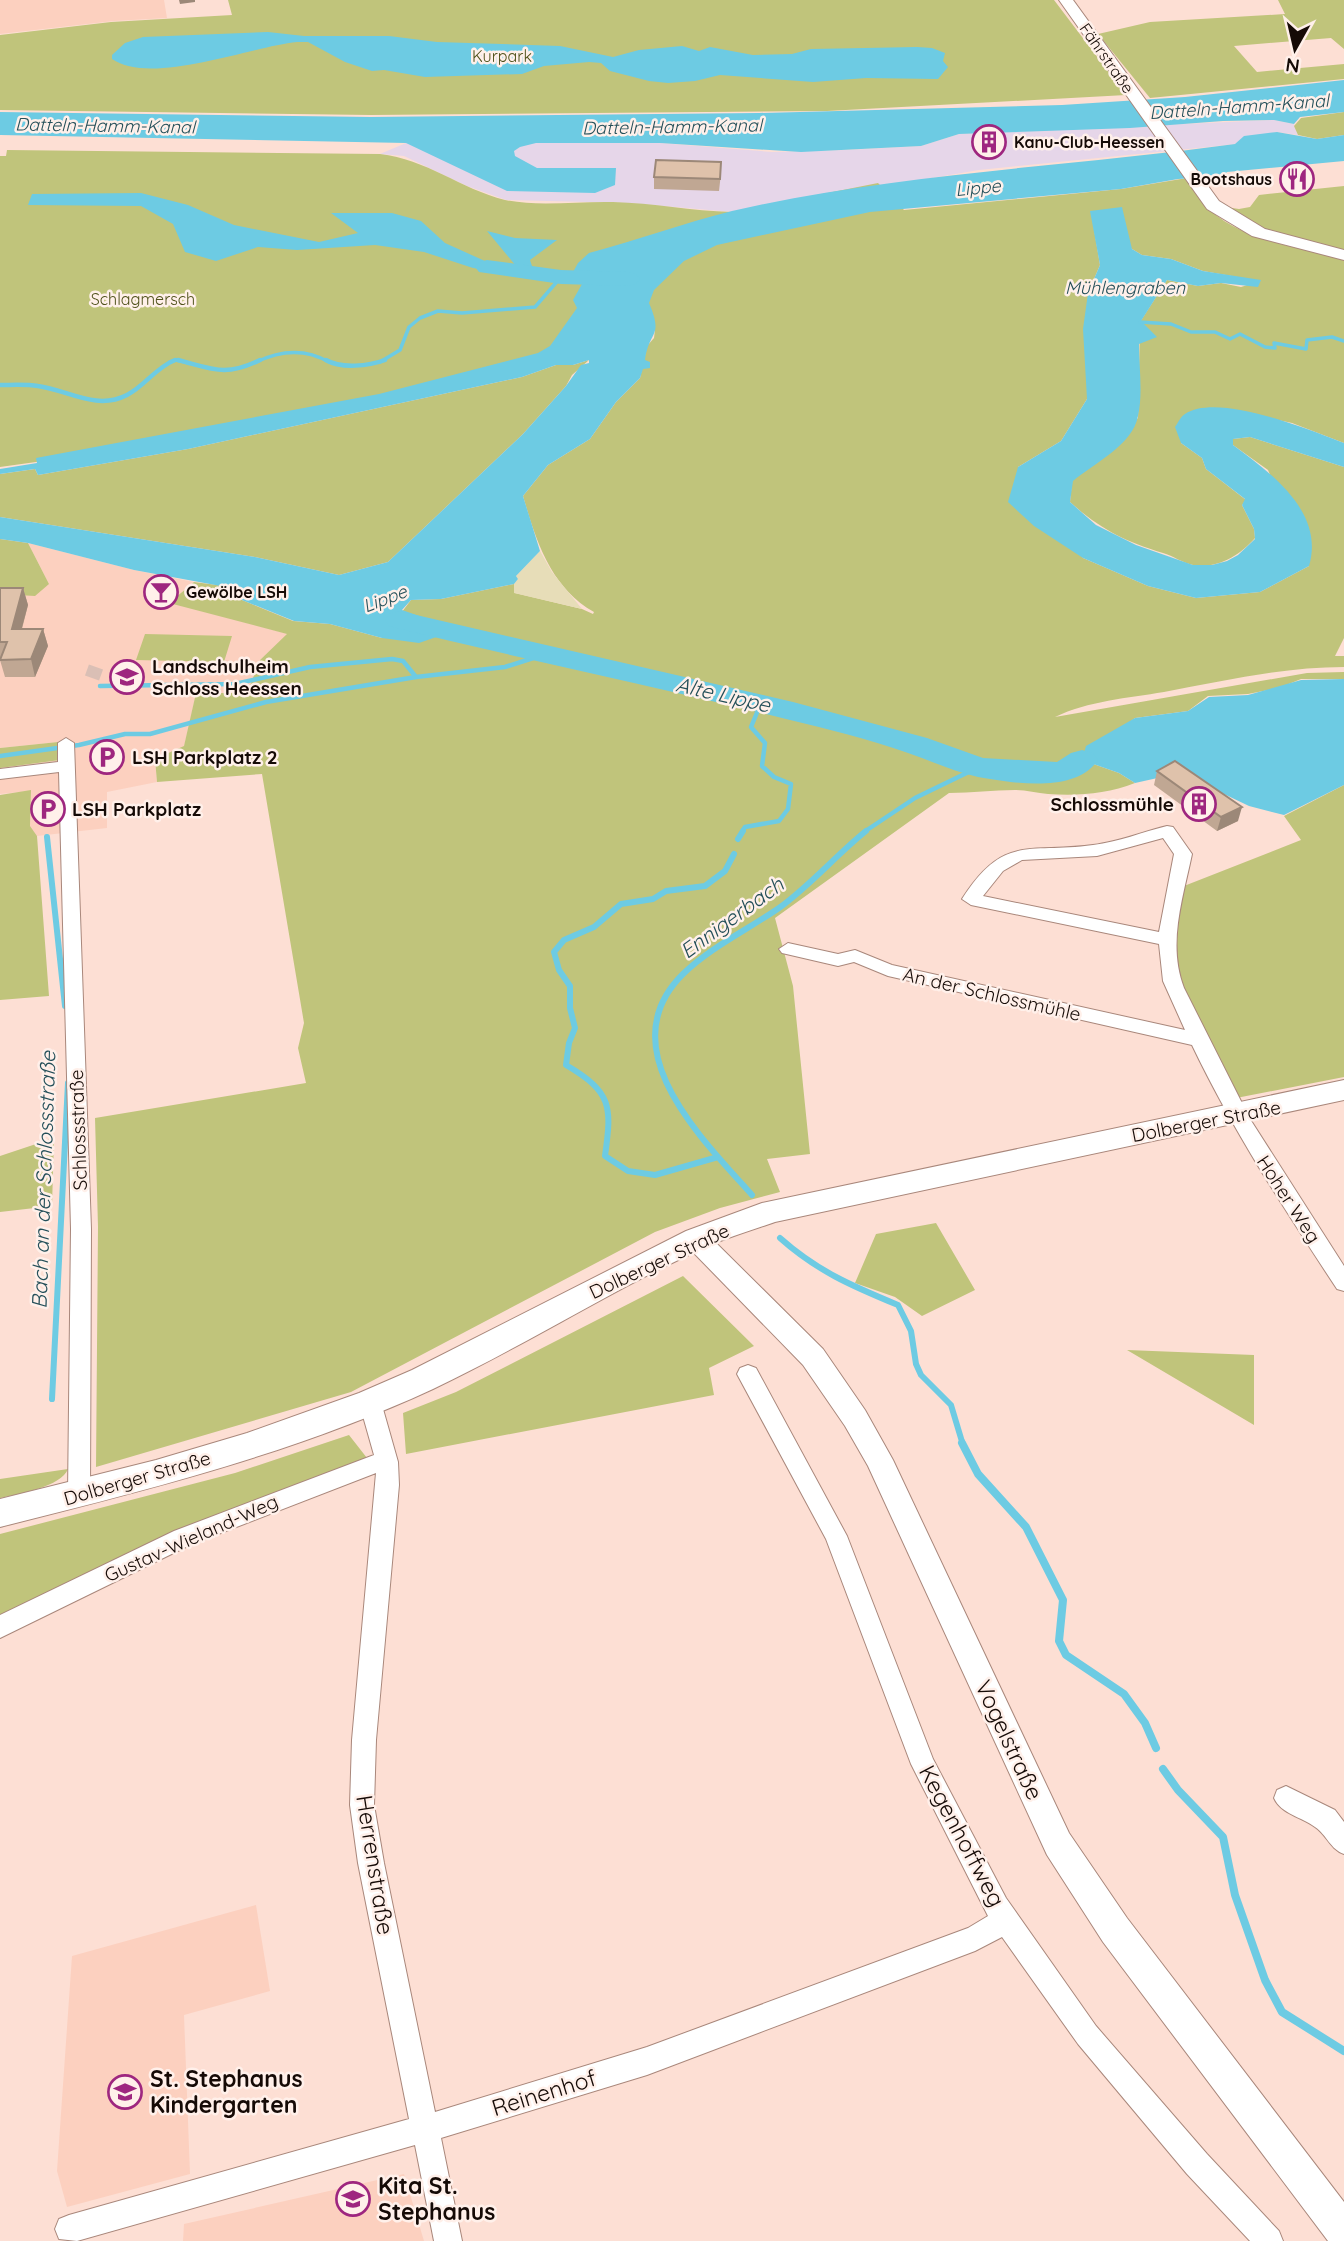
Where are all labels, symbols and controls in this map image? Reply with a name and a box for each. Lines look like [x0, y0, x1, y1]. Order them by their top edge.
north arrow [1260, 14, 1330, 84]
street label: Fährstraße [1076, 19, 1138, 97]
park label: Kurpark [472, 46, 532, 66]
text: N [1284, 53, 1301, 79]
water label: Datteln-Hamm-Kanal [1148, 89, 1331, 124]
water label: Datteln-Hamm-Kanal [15, 112, 197, 139]
water label: Datteln-Hamm-Kanal [582, 113, 764, 140]
building icon: Kanu-Club-Heessen [970, 123, 1008, 161]
place label: Kanu-Club-Heessen [1014, 132, 1165, 152]
restaurant icon: Bootshaus [1278, 160, 1316, 198]
place label: Bootshaus [1191, 169, 1272, 189]
water label: Lippe [954, 174, 1003, 201]
water label: Mühlengraben [1065, 276, 1186, 299]
park label: Schlagmersch [91, 289, 195, 309]
bar icon: Gewölbe LSH [142, 573, 180, 611]
water label: Lippe [359, 579, 411, 617]
place label: Gewölbe LSH [186, 582, 287, 602]
place label: Landschulheim Schloss Heessen [152, 654, 302, 700]
school or university icon: Landschulheim Schloss Heessen [108, 658, 146, 696]
water label: Alte Lippe [674, 671, 774, 718]
parking icon: LSH Parkplatz 2 [88, 738, 126, 776]
place label: LSH Parkplatz 2 [132, 745, 277, 769]
building icon: Schlossmühle [1180, 785, 1218, 823]
parking icon: LSH Parkplatz [29, 790, 67, 828]
place label: Schlossmühle [1051, 792, 1174, 816]
place label: LSH Parkplatz [72, 797, 201, 821]
water label: Ennigerbach [675, 870, 789, 963]
street label: An der Schlossmühle [901, 962, 1083, 1026]
water label: Bach an der Schlossstraße [26, 1050, 61, 1309]
street label: Schlossstraße [64, 1069, 92, 1191]
street label: Dolberger Straße [1129, 1095, 1283, 1147]
street label: Hoher Weg [1252, 1151, 1326, 1247]
street label: Dolberger Straße [585, 1218, 733, 1304]
street label: Dolberger Straße [61, 1446, 213, 1510]
street label: Gustav-Wieland-Weg [100, 1489, 282, 1587]
street label: Vogelstraße [969, 1675, 1050, 1804]
street label: Kegenhoffweg [913, 1760, 1012, 1912]
street label: Herrenstraße [350, 1793, 401, 1937]
street label: Reinenhof [488, 2063, 600, 2122]
place label: St. Stephanus Kindergarten [150, 2064, 303, 2119]
school or university icon: St. Stephanus Kindergarten [106, 2073, 144, 2111]
place label: Kita St. Stephanus [378, 2171, 495, 2226]
school or university icon: Kita St. Stephanus [334, 2180, 372, 2218]

